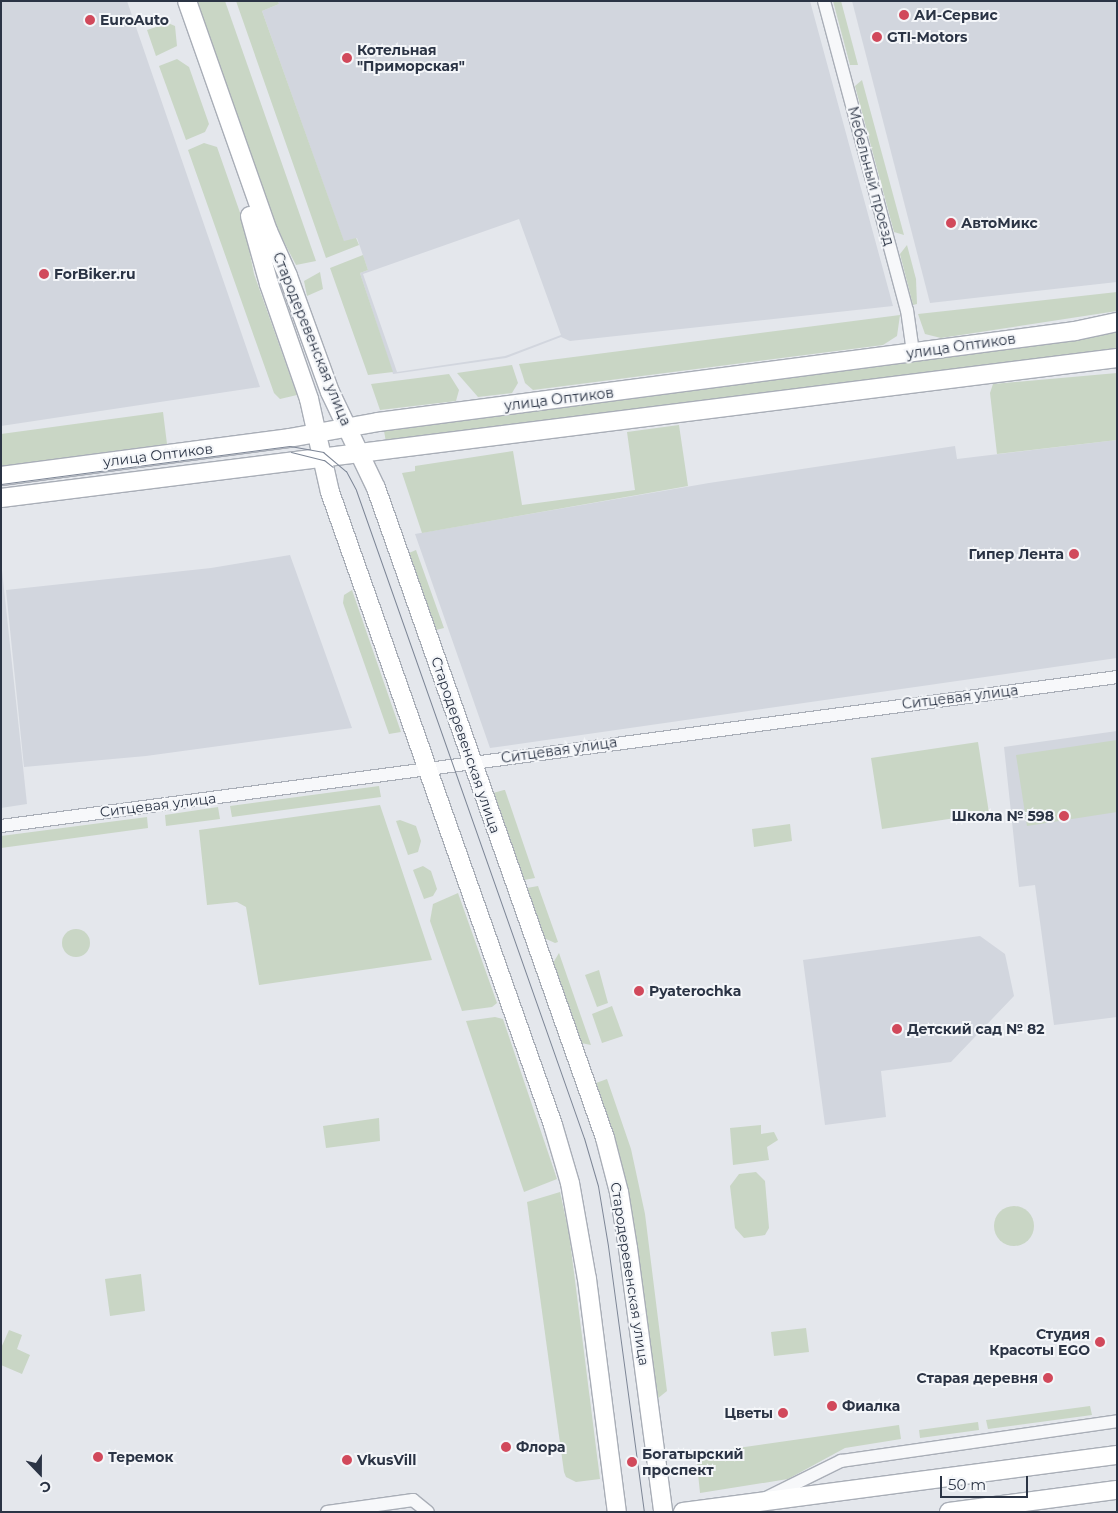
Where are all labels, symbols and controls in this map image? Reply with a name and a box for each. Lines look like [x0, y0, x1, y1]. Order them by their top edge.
place label: АИ-Сервис [914, 7, 998, 23]
marker: АИ-Сервис [898, 9, 910, 21]
place label: EuroAuto [100, 12, 169, 28]
marker: EuroAuto [84, 14, 96, 26]
place label: GTI-Motors [887, 29, 967, 45]
marker: GTI-Motors [871, 31, 883, 43]
place label: Котельная "Приморская" [357, 42, 465, 74]
marker: Котельная "Приморская" [341, 52, 353, 64]
street label: Мебельный проезд [844, 105, 898, 247]
place label: АвтоМикс [961, 215, 1038, 231]
marker: АвтоМикс [945, 217, 957, 229]
street label: Стародеревенская улица [269, 250, 355, 428]
place label: ForBiker.ru [54, 266, 136, 282]
marker: ForBiker.ru [38, 268, 50, 280]
street label: улица Оптиков [905, 330, 1017, 362]
street label: улица Оптиков [503, 384, 615, 414]
street label: улица Оптиков [102, 440, 214, 470]
place label: Гипер Лента [968, 546, 1064, 562]
marker: Гипер Лента [1068, 548, 1080, 560]
street label: Стародеревенская улица [428, 655, 504, 835]
street label: Ситцевая улица [901, 682, 1019, 712]
street label: Ситцевая улица [500, 734, 618, 766]
street label: Ситцевая улица [99, 790, 217, 820]
place label: Школа № 598 [952, 808, 1054, 824]
marker: Школа № 598 [1058, 810, 1070, 822]
place label: Pyaterochka [649, 983, 741, 999]
marker: Pyaterochka [633, 985, 645, 997]
place label: Детский сад № 82 [907, 1021, 1045, 1037]
marker: Детский сад № 82 [891, 1023, 903, 1035]
street label: Стародеревенская улица [607, 1181, 653, 1367]
place label: Студия Красоты EGO [989, 1326, 1090, 1358]
marker: Студия Красоты EGO [1094, 1336, 1106, 1348]
place label: Старая деревня [917, 1370, 1038, 1386]
marker: Старая деревня [1042, 1372, 1054, 1384]
place label: Фиалка [842, 1398, 900, 1414]
marker: Фиалка [826, 1400, 838, 1412]
place label: Цветы [724, 1405, 773, 1421]
marker: Цветы [777, 1407, 789, 1419]
place label: Флора [516, 1439, 566, 1455]
marker: Флора [500, 1441, 512, 1453]
place label: Богатырский проспект [642, 1446, 744, 1478]
north arrow [15, 1448, 65, 1498]
place label: Теремок [108, 1449, 173, 1465]
marker: Теремок [92, 1451, 104, 1463]
place label: VkusVill [357, 1452, 416, 1468]
marker: VkusVill [341, 1454, 353, 1466]
marker: Богатырский проспект [626, 1456, 638, 1468]
scale bar [943, 1466, 1030, 1498]
text: 50 m [948, 1475, 986, 1494]
text: С [38, 1477, 54, 1497]

